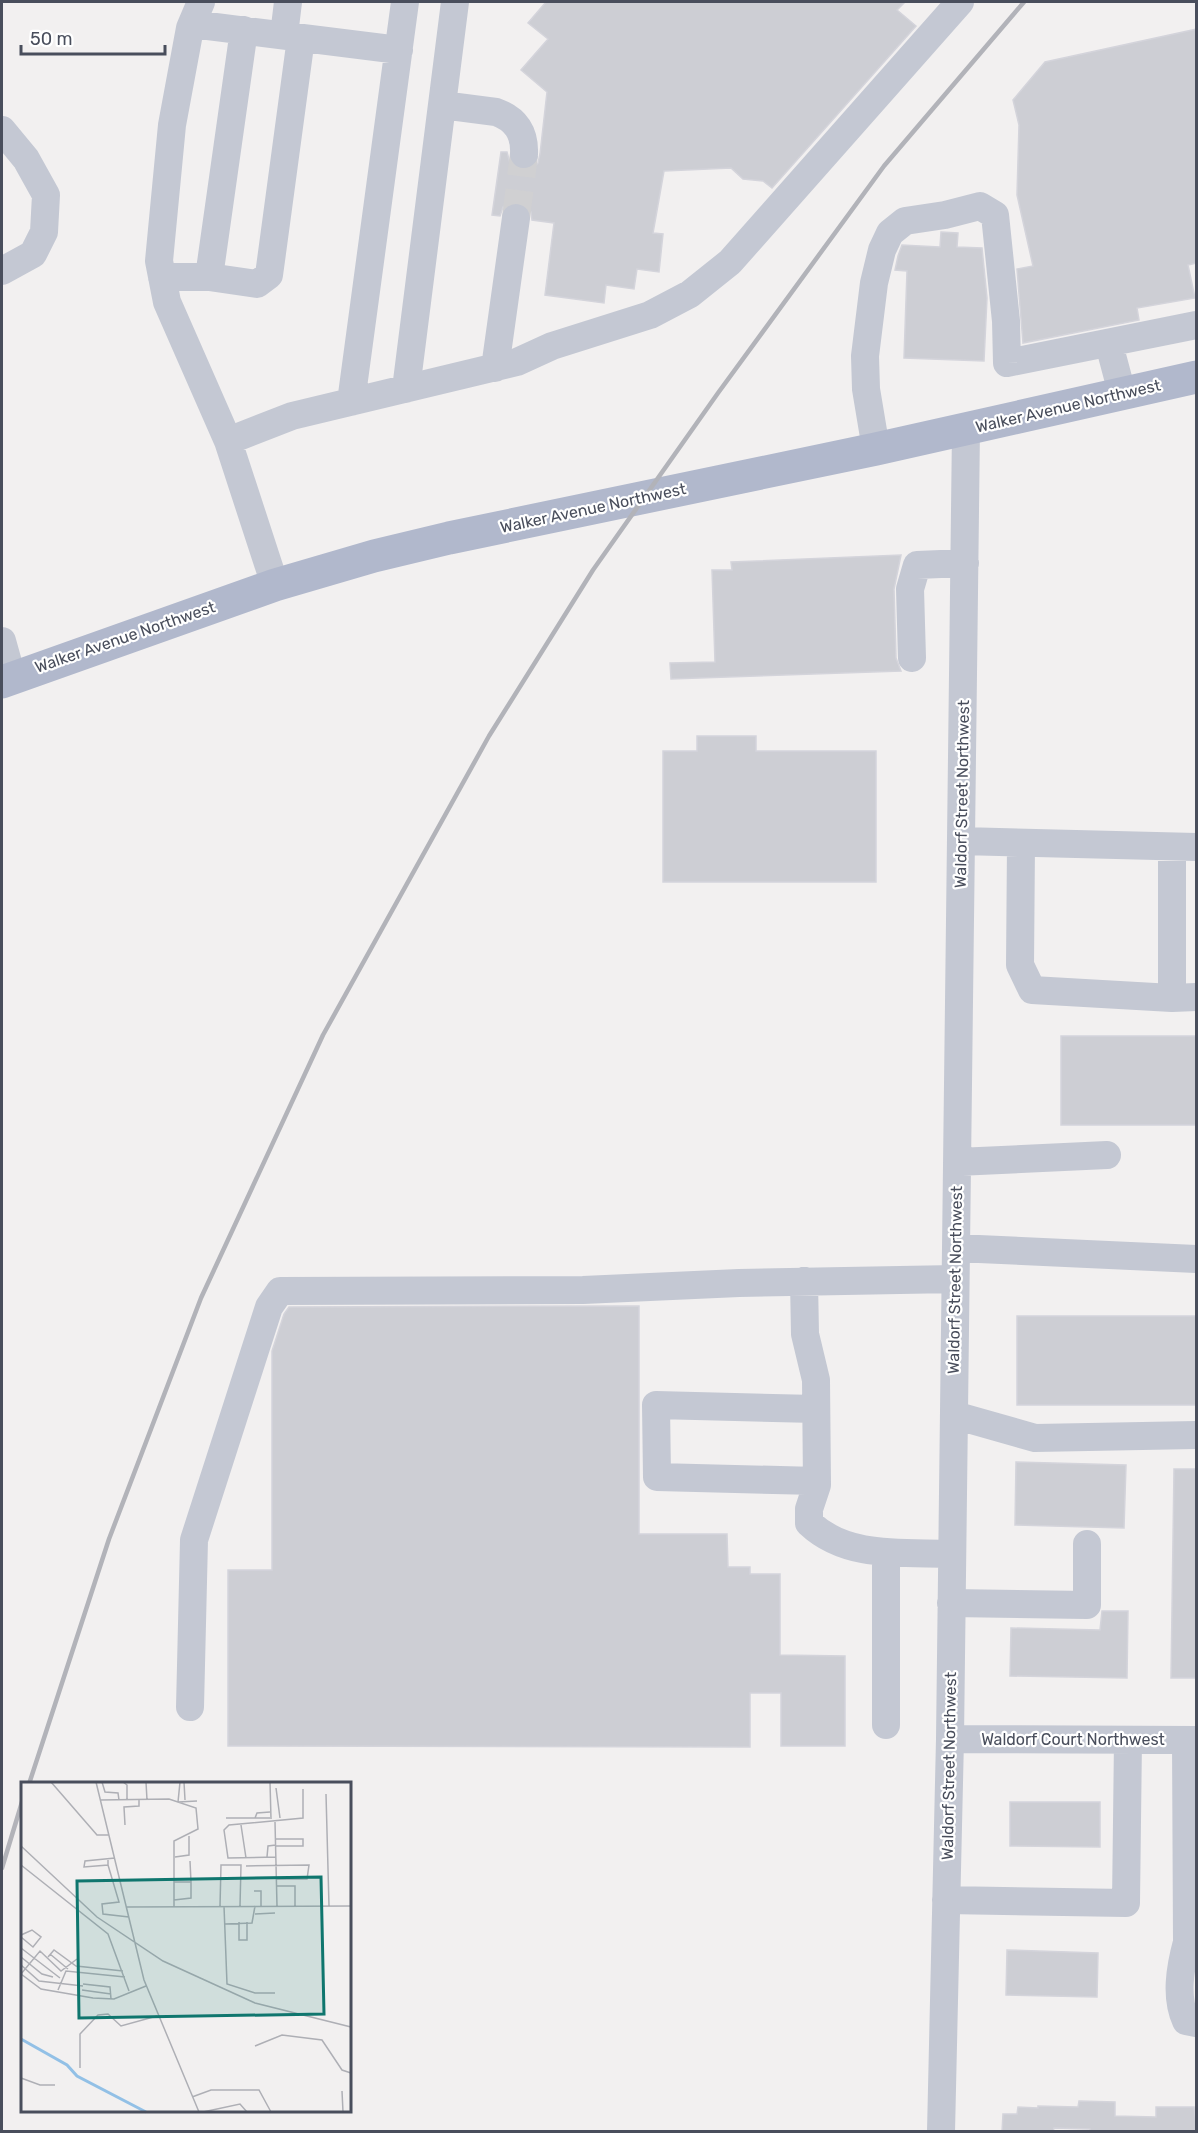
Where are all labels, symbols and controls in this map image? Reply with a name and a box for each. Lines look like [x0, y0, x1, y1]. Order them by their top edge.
scale bar [21, 18, 165, 56]
text: 50 m [30, 28, 73, 50]
street label: Walker Avenue Northwest [974, 375, 1162, 437]
street label: Walker Avenue Northwest [498, 479, 688, 537]
street label: Walker Avenue Northwest [32, 597, 218, 677]
street label: Waldorf Street Northwest [951, 700, 973, 888]
street label: Waldorf Street Northwest [944, 1186, 966, 1374]
street label: Waldorf Street Northwest [938, 1672, 960, 1860]
street label: Waldorf Court Northwest [981, 1730, 1165, 1749]
inset map [21, 1782, 351, 2112]

